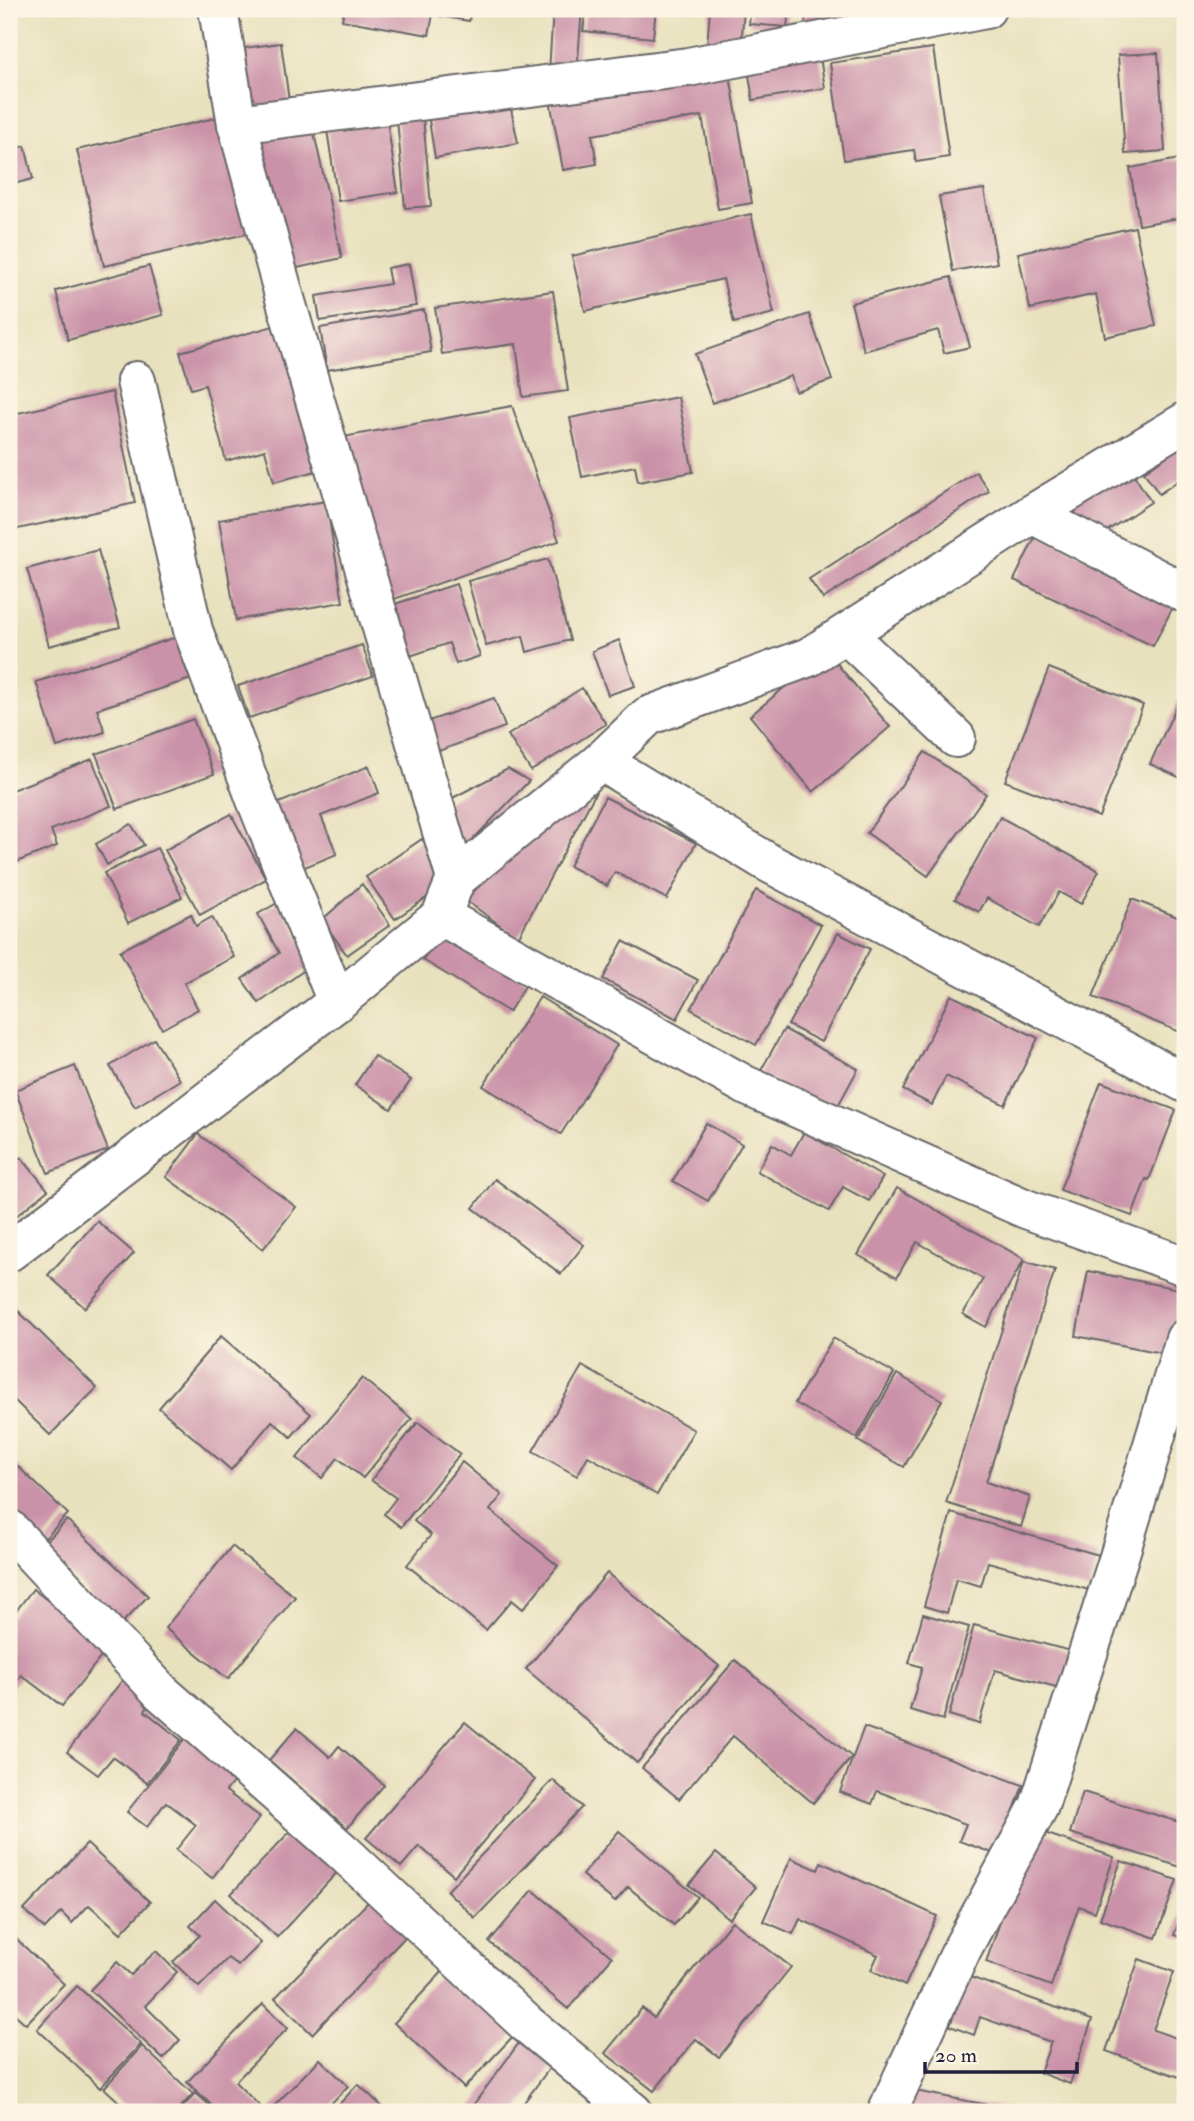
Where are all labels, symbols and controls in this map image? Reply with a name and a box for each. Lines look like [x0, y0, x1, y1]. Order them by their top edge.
scale bar [925, 2030, 1077, 2074]
text: 20 m [935, 2042, 977, 2069]

